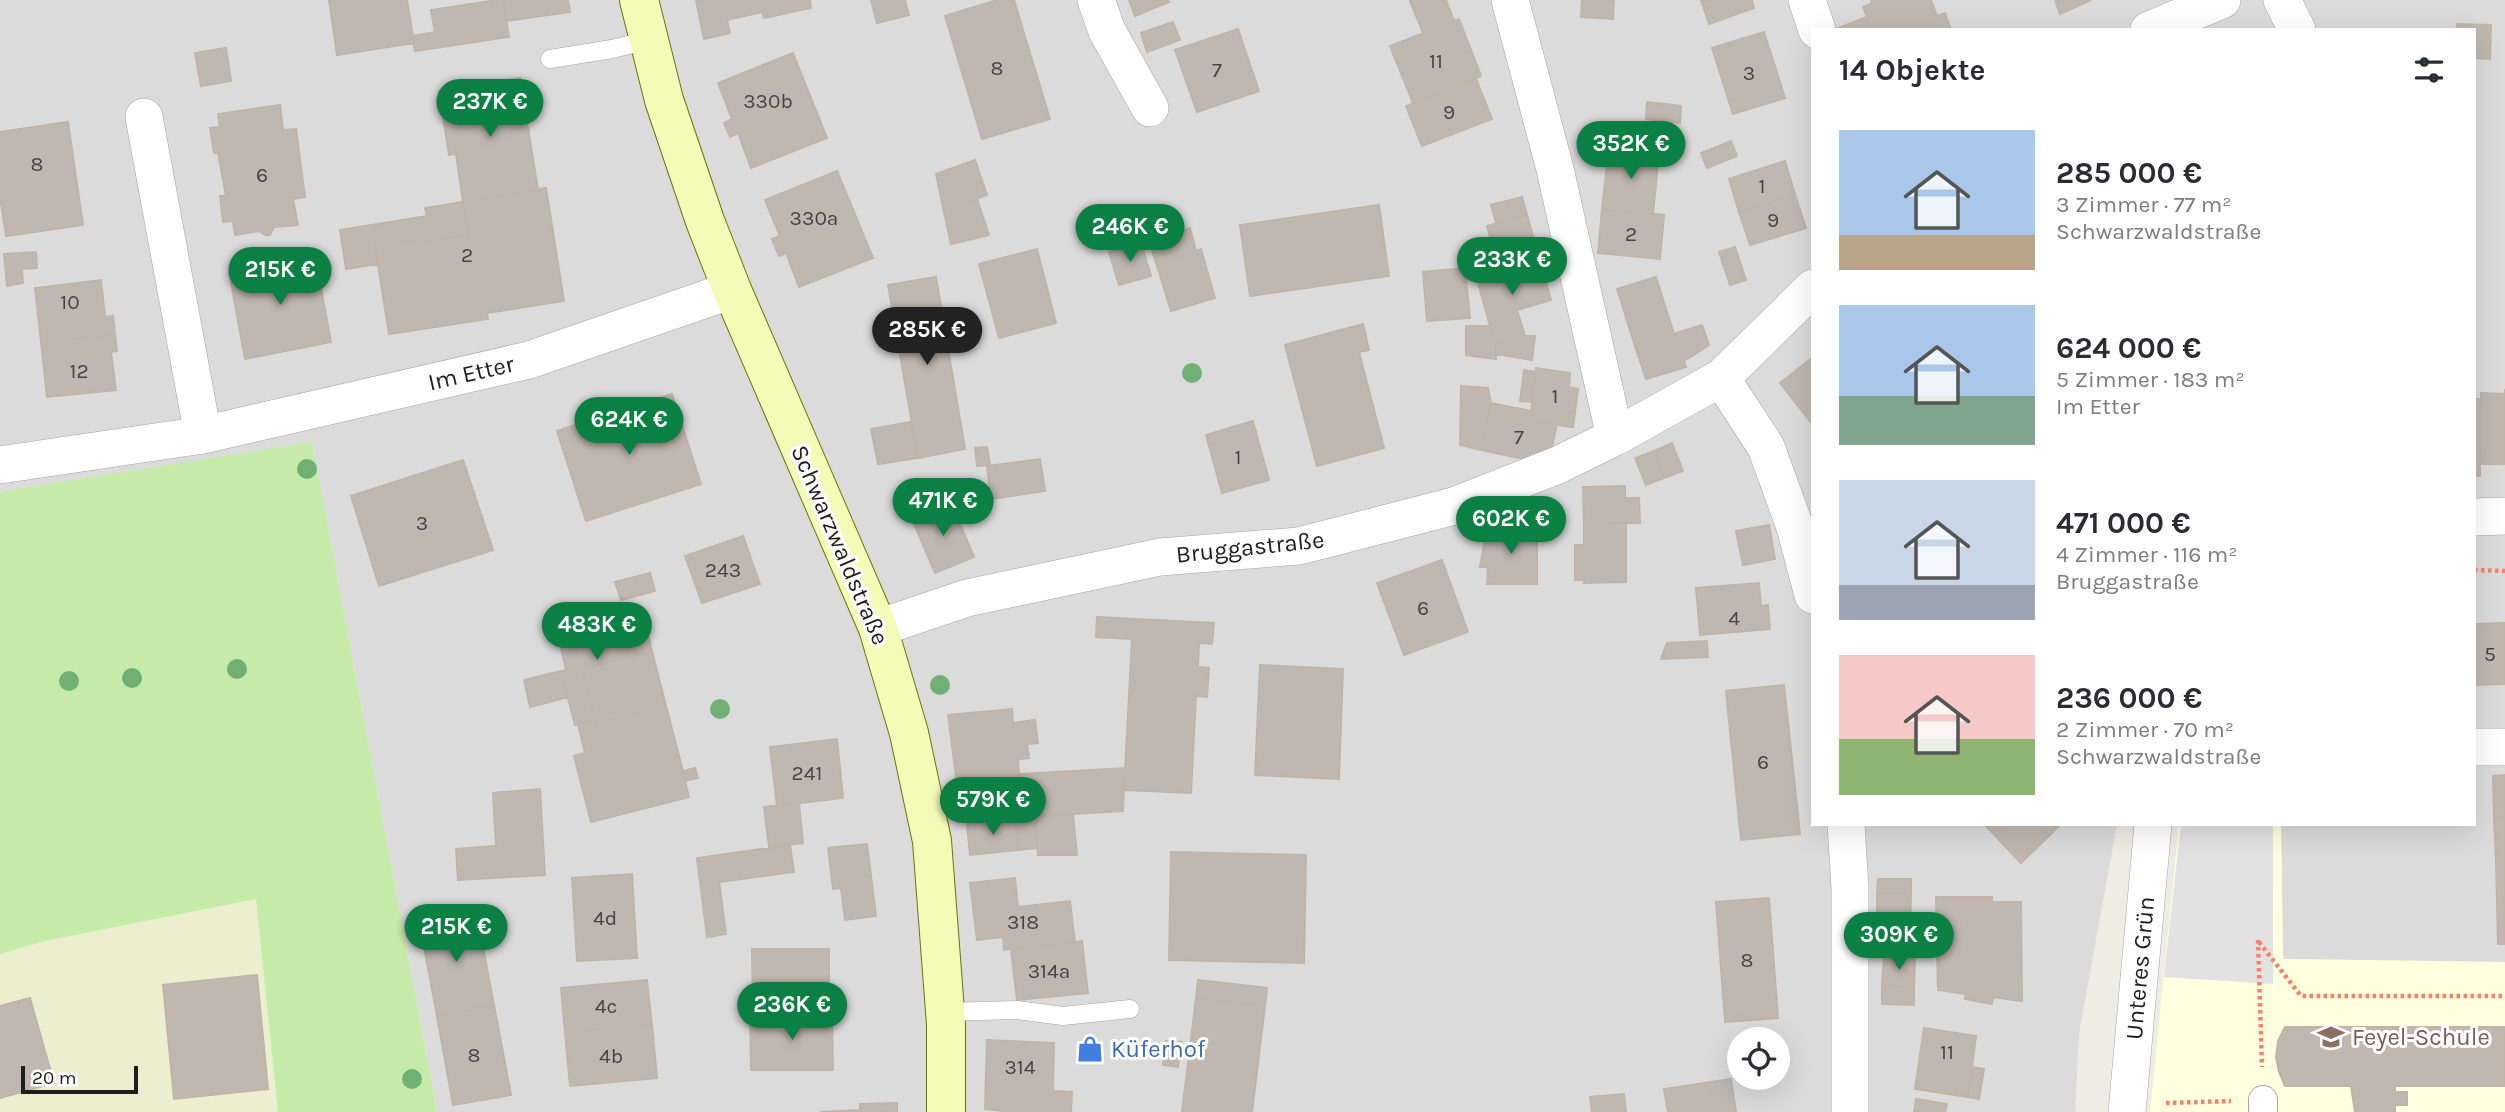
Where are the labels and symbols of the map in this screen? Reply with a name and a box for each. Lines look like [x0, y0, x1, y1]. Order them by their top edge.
house number: 11 [1429, 49, 1443, 73]
house number: 8 [991, 56, 1003, 80]
house number: 7 [1212, 58, 1222, 82]
house number: 3 [1743, 61, 1755, 85]
pin: 237K € [433, 80, 547, 139]
house number: 330b [743, 89, 793, 113]
house number: 9 [1443, 100, 1455, 124]
pin: 352K € [1574, 122, 1688, 181]
house number: 8 [31, 152, 43, 176]
house number: 6 [256, 163, 268, 187]
house number: 1 [1759, 174, 1765, 198]
pin: 246K € [1073, 204, 1187, 264]
house number: 330a [790, 206, 838, 230]
house number: 9 [1767, 208, 1779, 232]
house number: 2 [1625, 222, 1637, 246]
pin: 233K € [1455, 238, 1569, 297]
house number: 2 [461, 243, 473, 267]
pin: 215K € [223, 247, 337, 307]
house number: 10 [60, 290, 80, 314]
pin: 285K € [870, 308, 984, 367]
street label: Im Etter [425, 349, 517, 396]
house number: 12 [69, 359, 89, 383]
house number: 1 [1552, 384, 1558, 408]
pin: 624K € [572, 398, 686, 457]
house number: 7 [1514, 425, 1524, 449]
street label: Schwarzwaldstraße [785, 441, 895, 649]
house number: 1 [1235, 445, 1241, 469]
pin: 471K € [886, 478, 1000, 538]
pin: 602K € [1454, 496, 1568, 556]
house number: 3 [416, 511, 428, 535]
street label: Bruggastraße [1174, 525, 1326, 569]
house number: 243 [705, 558, 741, 582]
house number: 6 [1417, 596, 1429, 620]
pin: 483K € [540, 602, 654, 662]
house number: 4 [1728, 606, 1740, 630]
house number: 5 [2484, 642, 2496, 666]
house number: 6 [1757, 750, 1769, 774]
house number: 241 [792, 761, 822, 785]
pin: 579K € [936, 778, 1050, 837]
street label: Unteres Grün [2120, 895, 2160, 1041]
pin: 215K € [399, 904, 513, 964]
house number: 4d [593, 906, 617, 930]
house number: 318 [1007, 910, 1039, 934]
pin: 309K € [1842, 912, 1956, 972]
house number: 8 [1741, 948, 1753, 972]
house number: 314a [1028, 959, 1070, 983]
pin: 236K € [735, 982, 849, 1042]
house number: 4c [595, 994, 617, 1018]
school or university icon: Feyel-Schule [2316, 1022, 2346, 1052]
place label: Feyel-Schule [2352, 1023, 2490, 1051]
shop icon: Küferhof [1075, 1034, 1105, 1064]
place label: Küferhof [1111, 1035, 1206, 1063]
house number: 11 [1940, 1040, 1954, 1064]
house number: 8 [468, 1043, 480, 1067]
house number: 4b [599, 1044, 623, 1068]
house number: 314 [1004, 1055, 1036, 1079]
scale bar [21, 1063, 138, 1095]

